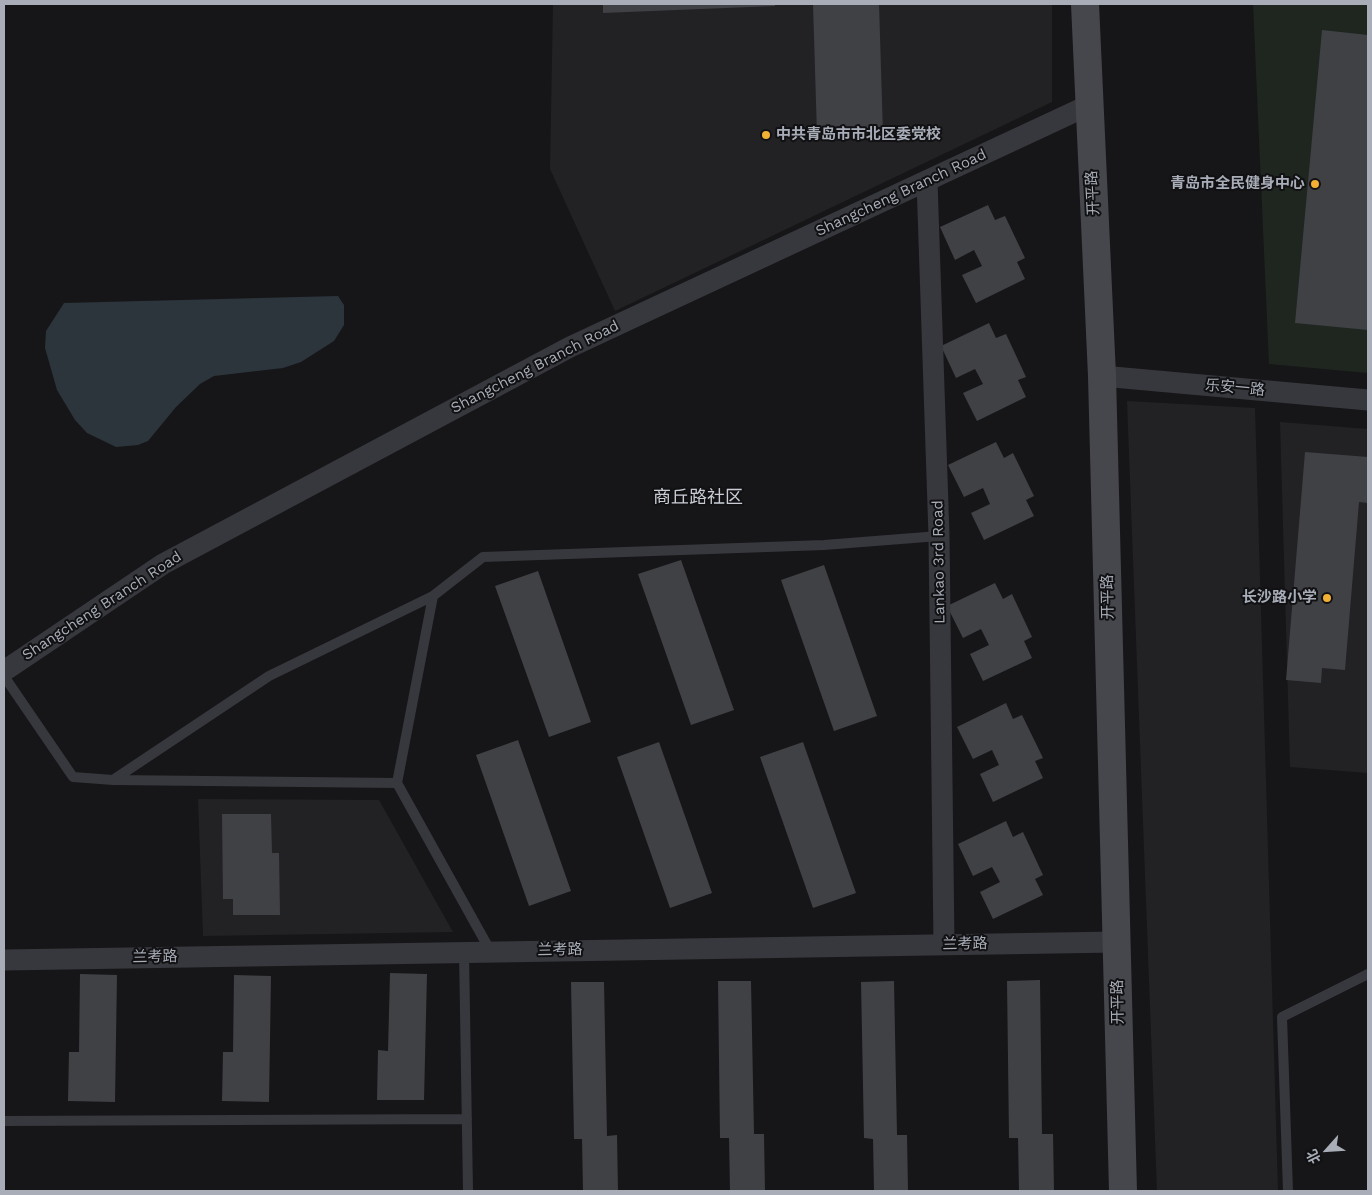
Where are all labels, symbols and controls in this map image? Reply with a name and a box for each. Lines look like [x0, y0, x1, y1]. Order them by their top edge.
place label: 中共青岛市市北区委党校 [776, 126, 941, 144]
marker: 中共青岛市市北区委党校 [760, 129, 772, 141]
street label: Shangcheng Branch Road [813, 145, 989, 241]
street label: 开平路 [1083, 170, 1103, 216]
place label: 青岛市全民健身中心 [1170, 175, 1305, 193]
marker: 青岛市全民健身中心 [1309, 178, 1321, 190]
street label: Shangcheng Branch Road [448, 317, 622, 417]
street label: 乐安一路 [1204, 376, 1266, 400]
district label: 商丘路社区 [653, 487, 743, 509]
street label: Lankao 3rd Road [929, 500, 949, 624]
street label: Shangcheng Branch Road [19, 548, 185, 664]
street label: 开平路 [1099, 574, 1117, 620]
place label: 长沙路小学 [1242, 589, 1317, 607]
marker: 长沙路小学 [1321, 592, 1333, 604]
street label: 兰考路 [942, 935, 988, 953]
street label: 兰考路 [537, 941, 583, 959]
street label: 兰考路 [132, 948, 178, 966]
street label: 开平路 [1109, 979, 1127, 1025]
north arrow [1302, 1125, 1352, 1175]
text: 北 [1303, 1147, 1324, 1166]

